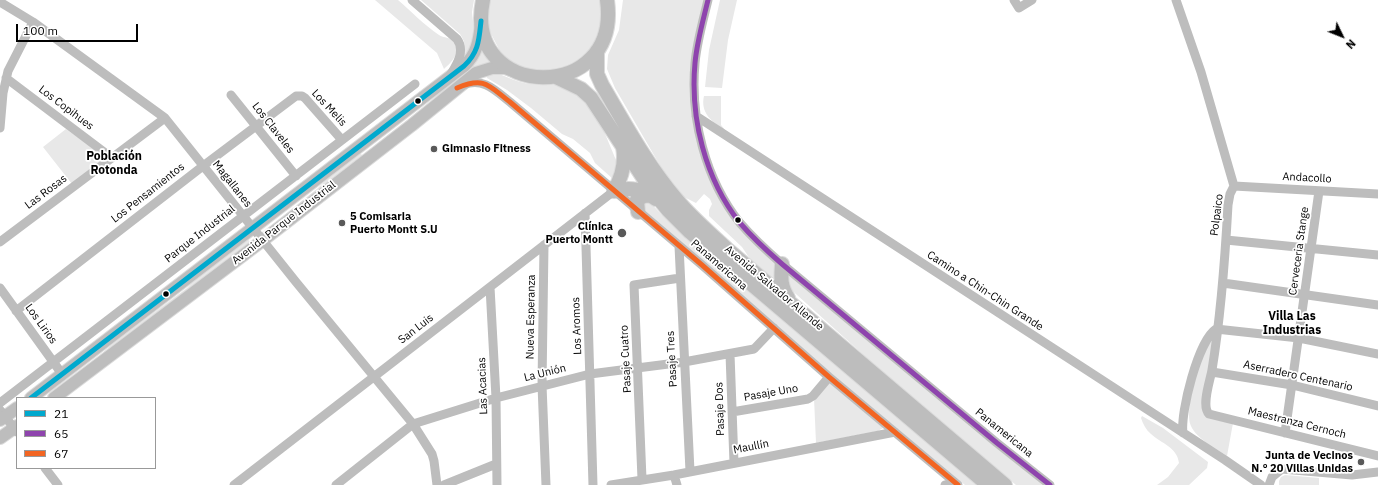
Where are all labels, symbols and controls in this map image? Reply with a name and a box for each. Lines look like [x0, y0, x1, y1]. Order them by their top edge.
scale bar [18, 16, 140, 42]
north arrow [1322, 16, 1362, 56]
text: 100 m [23, 23, 58, 38]
text: N [1343, 36, 1359, 52]
street label: Los Copihues [36, 83, 96, 133]
street label: Los Melis [309, 87, 349, 129]
unlabelled marker [413, 96, 423, 106]
street label: Los Claveles [249, 100, 297, 156]
place label: Gimnasio Fitness [442, 142, 531, 156]
marker: Gimnasio Fitness [429, 144, 439, 154]
district label: Población Rotonda [86, 150, 142, 178]
street label: Magallanes [210, 158, 254, 210]
street label: Los Pensamientos [109, 160, 187, 226]
street label: Andacollo [1282, 170, 1332, 186]
street label: Las Rosas [22, 172, 70, 212]
street label: Avenida Parque Industrial [230, 178, 338, 268]
street label: Polpaico [1208, 193, 1226, 237]
street label: Parque Industrial [162, 202, 238, 266]
street label: Cerveceria Stange [1286, 206, 1312, 296]
place label: 5 Comisaria Puerto Montt S.U [350, 210, 438, 236]
unlabelled marker [733, 215, 743, 225]
marker: 5 Comisaria Puerto Montt S.U [337, 218, 347, 228]
place label: Clínica Puerto Montt [545, 220, 613, 246]
marker: Clínica Puerto Montt [616, 227, 628, 239]
street label: Panamericana [688, 237, 750, 293]
street label: Avenida Salvador Allende [722, 243, 826, 333]
street label: Camino a Chin-Chin Grande [924, 248, 1046, 334]
street label: Nueva Esperanza [524, 274, 538, 360]
unlabelled marker [161, 289, 171, 299]
street label: Los Aromos [569, 297, 585, 355]
street label: Los Lirios [22, 301, 60, 347]
district label: Villa Las Industrias [1263, 310, 1321, 338]
street label: San Luis [396, 311, 436, 347]
street label: Pasaje Cuatro [618, 325, 634, 393]
street label: Pasaje Tres [664, 331, 680, 387]
street label: Las Acacias [475, 357, 491, 415]
street label: Aserradero Centenario [1242, 358, 1354, 394]
street label: La Unión [523, 361, 567, 385]
street label: Pasaje Dos [712, 382, 728, 436]
street label: Pasaje Uno [743, 382, 799, 404]
legend [16, 397, 156, 469]
street label: Maestranza Cernoch [1247, 404, 1347, 442]
text: 21 [54, 406, 68, 421]
street label: Panamericana [972, 406, 1036, 460]
text: 65 [54, 426, 68, 441]
street label: Maullín [732, 437, 770, 457]
text: 67 [54, 446, 68, 461]
place label: Junta de Vecinos N.º 20 Villas Unidas [1251, 449, 1353, 475]
marker: Junta de Vecinos N.º 20 Villas Unidas [1356, 457, 1366, 467]

